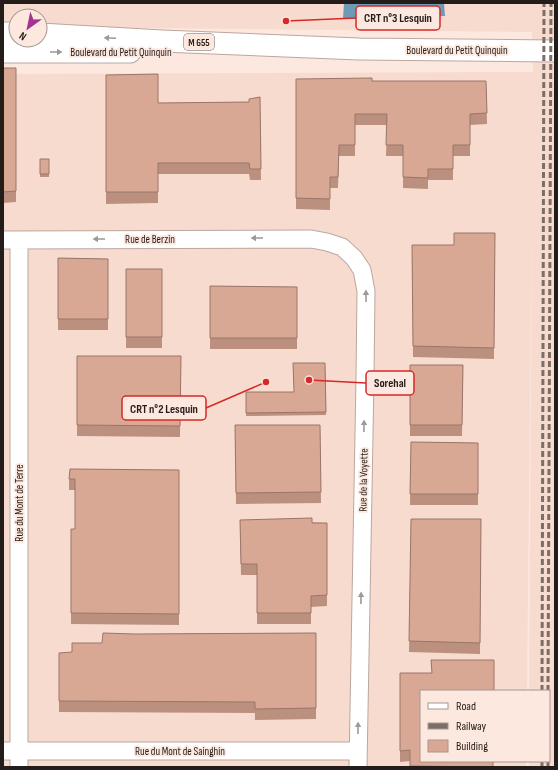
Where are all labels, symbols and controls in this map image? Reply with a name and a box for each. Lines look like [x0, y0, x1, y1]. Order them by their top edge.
callout: CRT n°3 Lesquin [356, 6, 440, 30]
north arrow [8, 8, 48, 48]
text: CRT n°3 Lesquin [364, 11, 432, 26]
text: N [17, 29, 29, 43]
one-way arrow [104, 34, 116, 41]
road number: M 655 [184, 34, 214, 50]
street label: Boulevard du Petit Quinquin [406, 44, 508, 57]
street label: Boulevard du Petit Quinquin [70, 46, 172, 59]
one-way arrow [50, 49, 63, 55]
street label: Rue de Berzin [125, 233, 175, 246]
one-way arrow [251, 235, 263, 242]
one-way arrow [92, 236, 105, 242]
one-way arrow [363, 289, 369, 302]
callout: Sorehal [366, 371, 414, 395]
text: Sorehal [374, 376, 406, 391]
callout: CRT n°2 Lesquin [122, 396, 206, 420]
text: CRT n°2 Lesquin [130, 402, 198, 417]
one-way arrow [361, 420, 368, 432]
street label: Rue de la Voyette [356, 448, 371, 512]
street label: Rue du Mont de Terre [13, 464, 26, 542]
one-way arrow [358, 591, 364, 604]
legend [420, 690, 550, 762]
text: Road [456, 699, 476, 714]
text: Railway [456, 719, 487, 734]
one-way arrow [355, 722, 362, 734]
text: Building [456, 739, 488, 754]
street label: Rue du Mont de Sainghin [135, 745, 225, 758]

